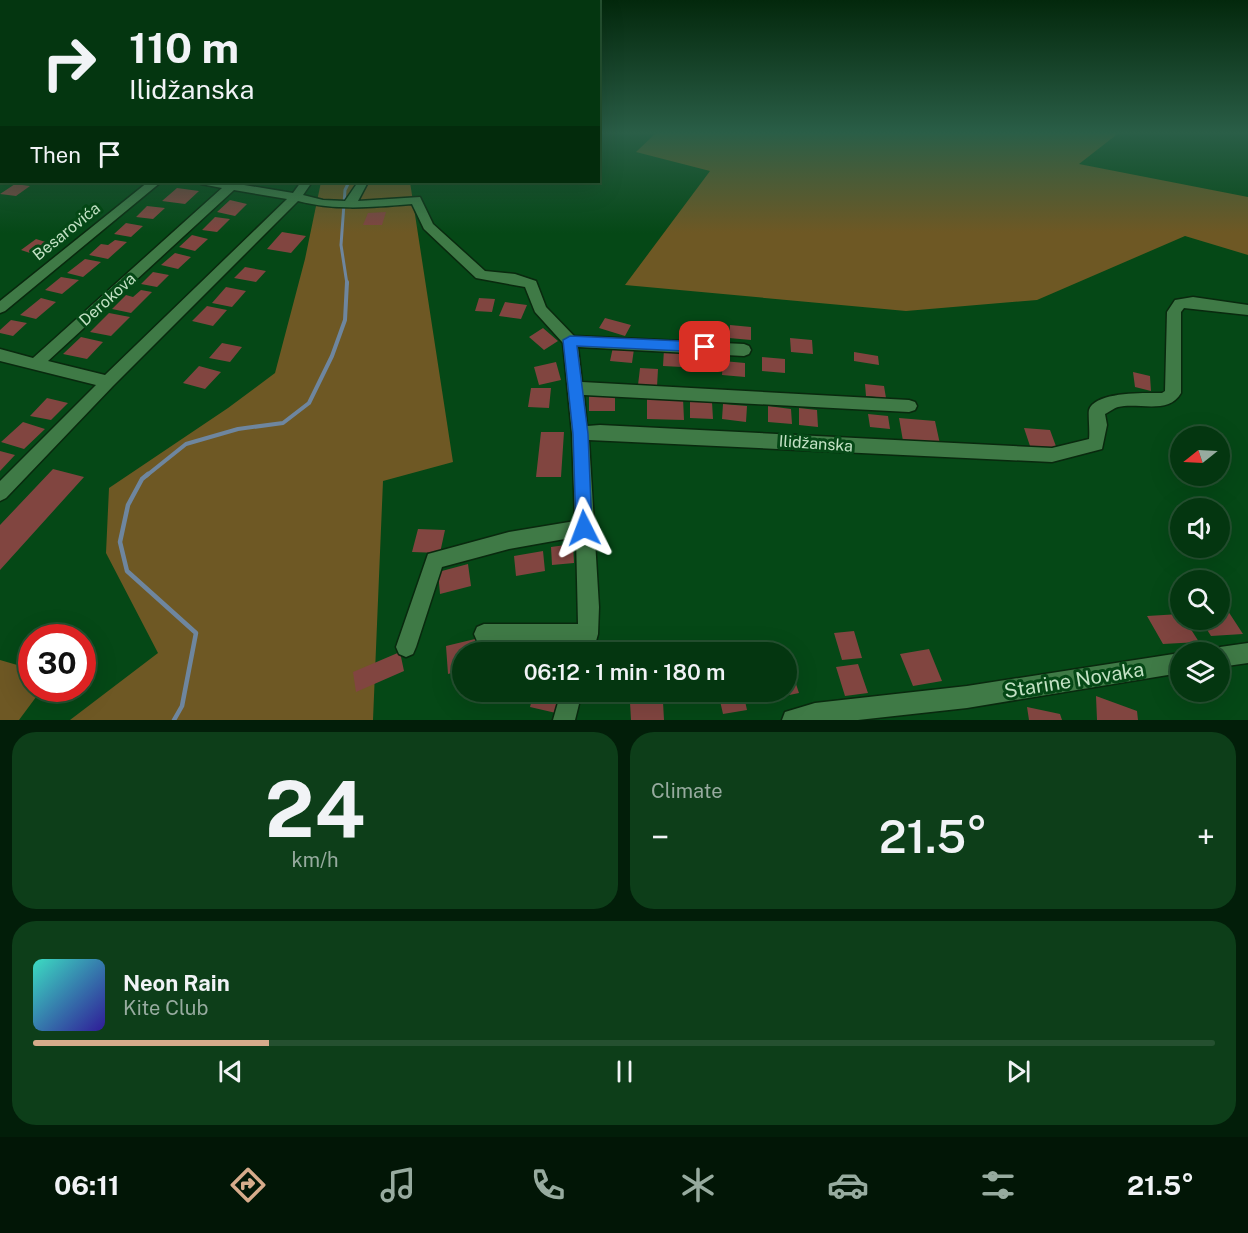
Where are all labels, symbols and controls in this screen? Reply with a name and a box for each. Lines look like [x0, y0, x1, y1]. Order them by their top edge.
text: 110 m [129, 23, 239, 72]
icon: right [30, 24, 108, 102]
text: Ilidžanska [129, 73, 254, 105]
icon: arrive [93, 138, 126, 171]
text: Then [30, 142, 81, 168]
street label: Besarovića [29, 198, 104, 264]
street label: Derokova [75, 269, 140, 330]
pin [679, 321, 730, 372]
icon: arrive [688, 330, 721, 363]
north arrow [1170, 426, 1230, 486]
map controls [1170, 426, 1230, 702]
street label: Ilidžanska [778, 431, 854, 456]
position arrow [552, 496, 616, 560]
button: sound [1170, 498, 1230, 558]
button: search [1170, 570, 1230, 630]
speed limit sign: 30 [18, 624, 96, 702]
button: layers [1170, 642, 1230, 702]
street label: Starine Novaka [1002, 657, 1146, 703]
text: 06:12 · 1 min · 180 m [524, 659, 725, 685]
text: 24 [265, 763, 365, 855]
text: Climate [651, 779, 723, 803]
text: 21.5° [879, 810, 987, 863]
text: − [651, 818, 669, 856]
text: + [1197, 818, 1215, 856]
text: km/h [291, 848, 339, 872]
text: Neon Rain [123, 970, 230, 996]
text: Kite Club [123, 996, 208, 1020]
icon: previous [214, 1055, 247, 1088]
icon: pause [608, 1055, 641, 1088]
icon: next [1002, 1055, 1035, 1088]
icon: directions [227, 1164, 269, 1206]
icon: music [377, 1164, 419, 1206]
icon: phone [527, 1164, 569, 1206]
icon: climate [677, 1164, 719, 1206]
icon: car [827, 1164, 869, 1206]
icon: filters [977, 1164, 1019, 1206]
text: 06:11 [54, 1169, 120, 1201]
text: 21.5° [1127, 1169, 1194, 1201]

